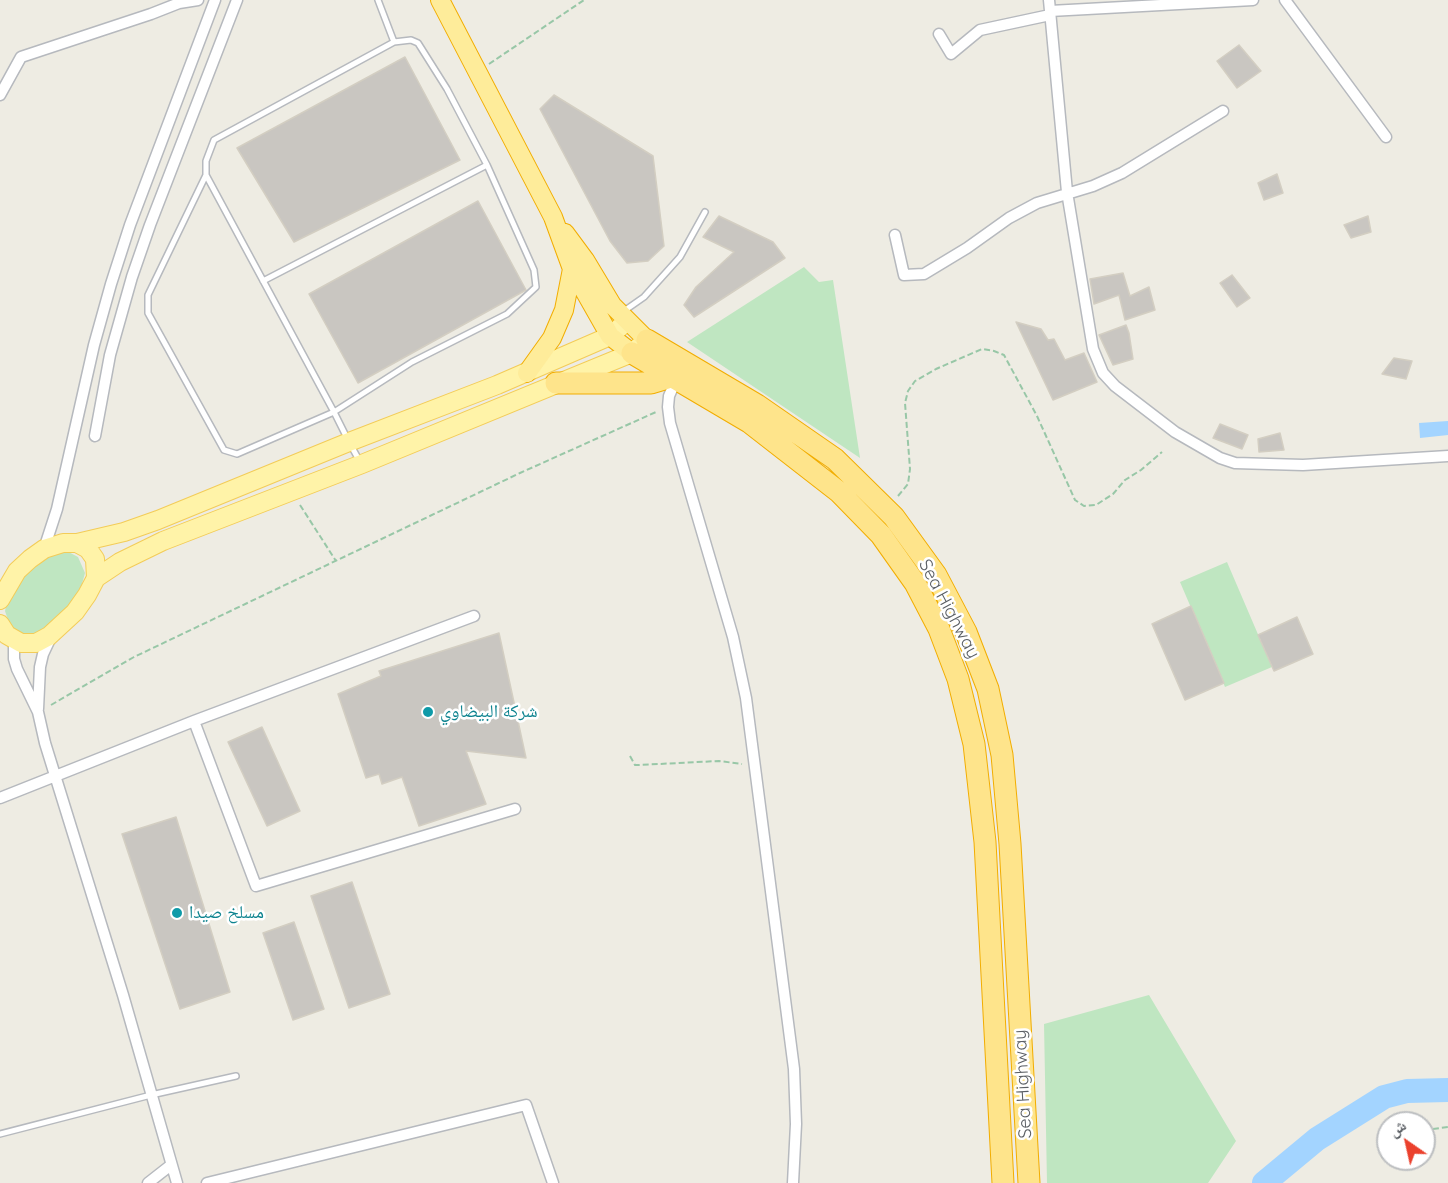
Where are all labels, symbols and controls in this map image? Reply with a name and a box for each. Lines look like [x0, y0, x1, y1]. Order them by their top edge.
street label: Sea Highway [914, 556, 984, 662]
place label: شركة البيضاوي [440, 701, 538, 723]
marker: شركة البيضاوي [421, 705, 435, 719]
place label: مسلخ صيدا [189, 902, 264, 924]
marker: مسلخ صيدا [170, 906, 184, 920]
street label: Sea Highway [1009, 1029, 1037, 1139]
north arrow [1376, 1111, 1436, 1171]
text: ش [1384, 1115, 1410, 1141]

